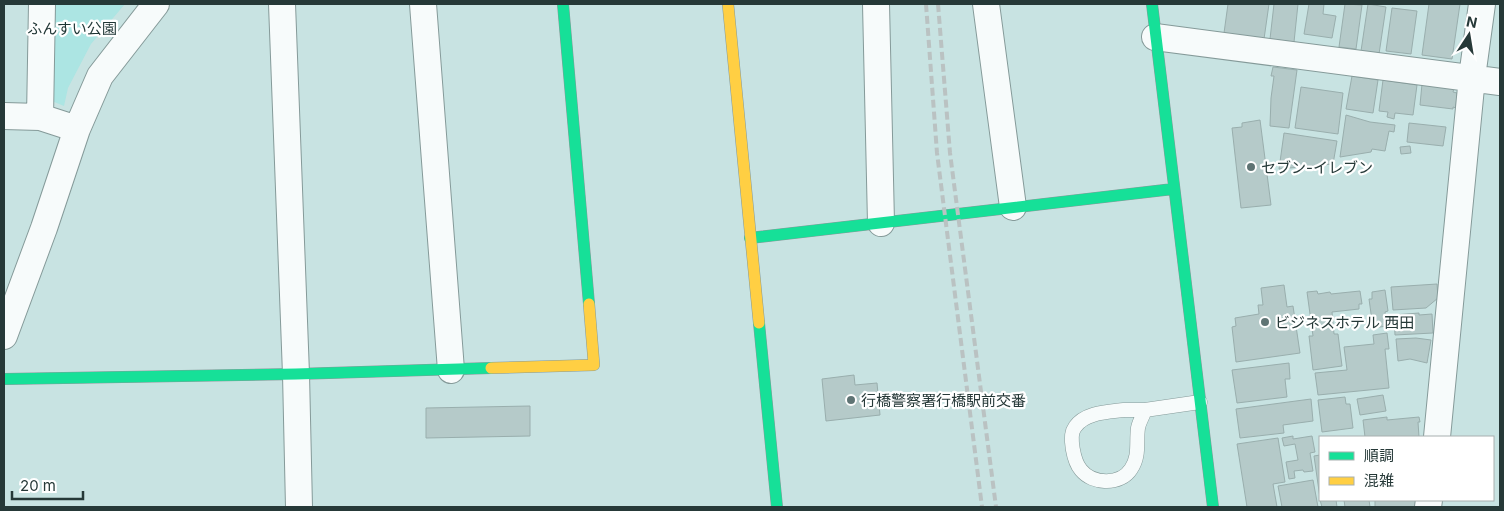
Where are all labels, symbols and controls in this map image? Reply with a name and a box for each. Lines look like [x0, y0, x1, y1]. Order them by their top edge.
north arrow [1444, 10, 1494, 60]
text: N [1465, 12, 1479, 31]
park label: ふんすい公園 [27, 19, 117, 38]
place label: セブン-イレブン [1261, 158, 1373, 177]
marker: セブン-イレブン [1245, 161, 1257, 173]
place label: ビジネスホテル 西田 [1275, 313, 1414, 332]
marker: ビジネスホテル 西田 [1259, 316, 1271, 328]
place label: 行橋警察署行橋駅前交番 [861, 391, 1026, 410]
marker: 行橋警察署行橋駅前交番 [845, 394, 857, 406]
legend [1319, 436, 1494, 501]
text: 順調 [1364, 446, 1394, 465]
scale bar [12, 468, 84, 500]
text: 混雑 [1364, 471, 1394, 490]
text: 20 m [20, 476, 56, 495]

